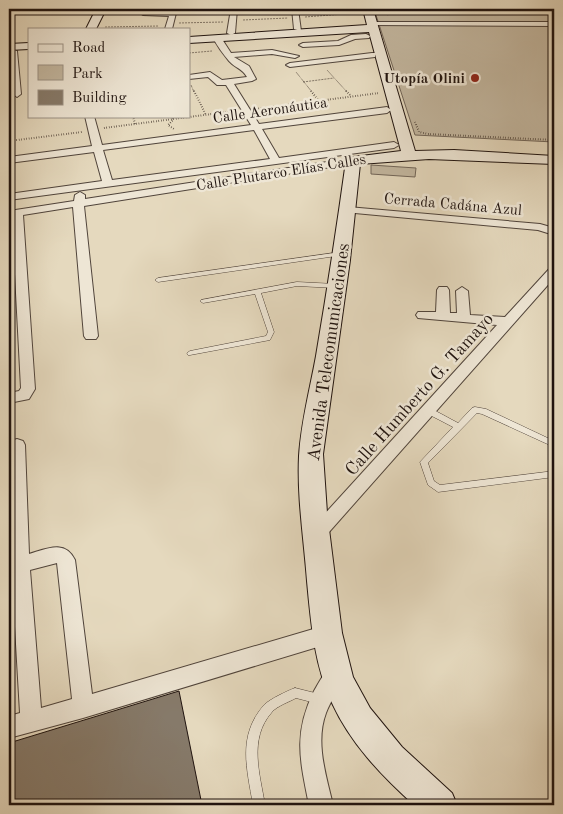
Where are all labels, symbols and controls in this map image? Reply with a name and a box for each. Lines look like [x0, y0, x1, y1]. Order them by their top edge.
legend [28, 28, 190, 118]
text: Road [72, 41, 106, 56]
text: Park [72, 67, 103, 82]
place label: Utopía Olini [383, 72, 465, 87]
marker: Utopía Olini [469, 72, 481, 84]
text: Building [72, 91, 127, 106]
street label: Calle Aeronáutica [212, 96, 329, 127]
street label: Calle Plutarco Elías Calles [195, 153, 367, 194]
street label: Cerrada Cadána Azul [383, 192, 523, 219]
street label: Avenida Telecomunicaciones [305, 242, 353, 462]
street label: Calle Humberto G. Tamayo [342, 310, 497, 479]

